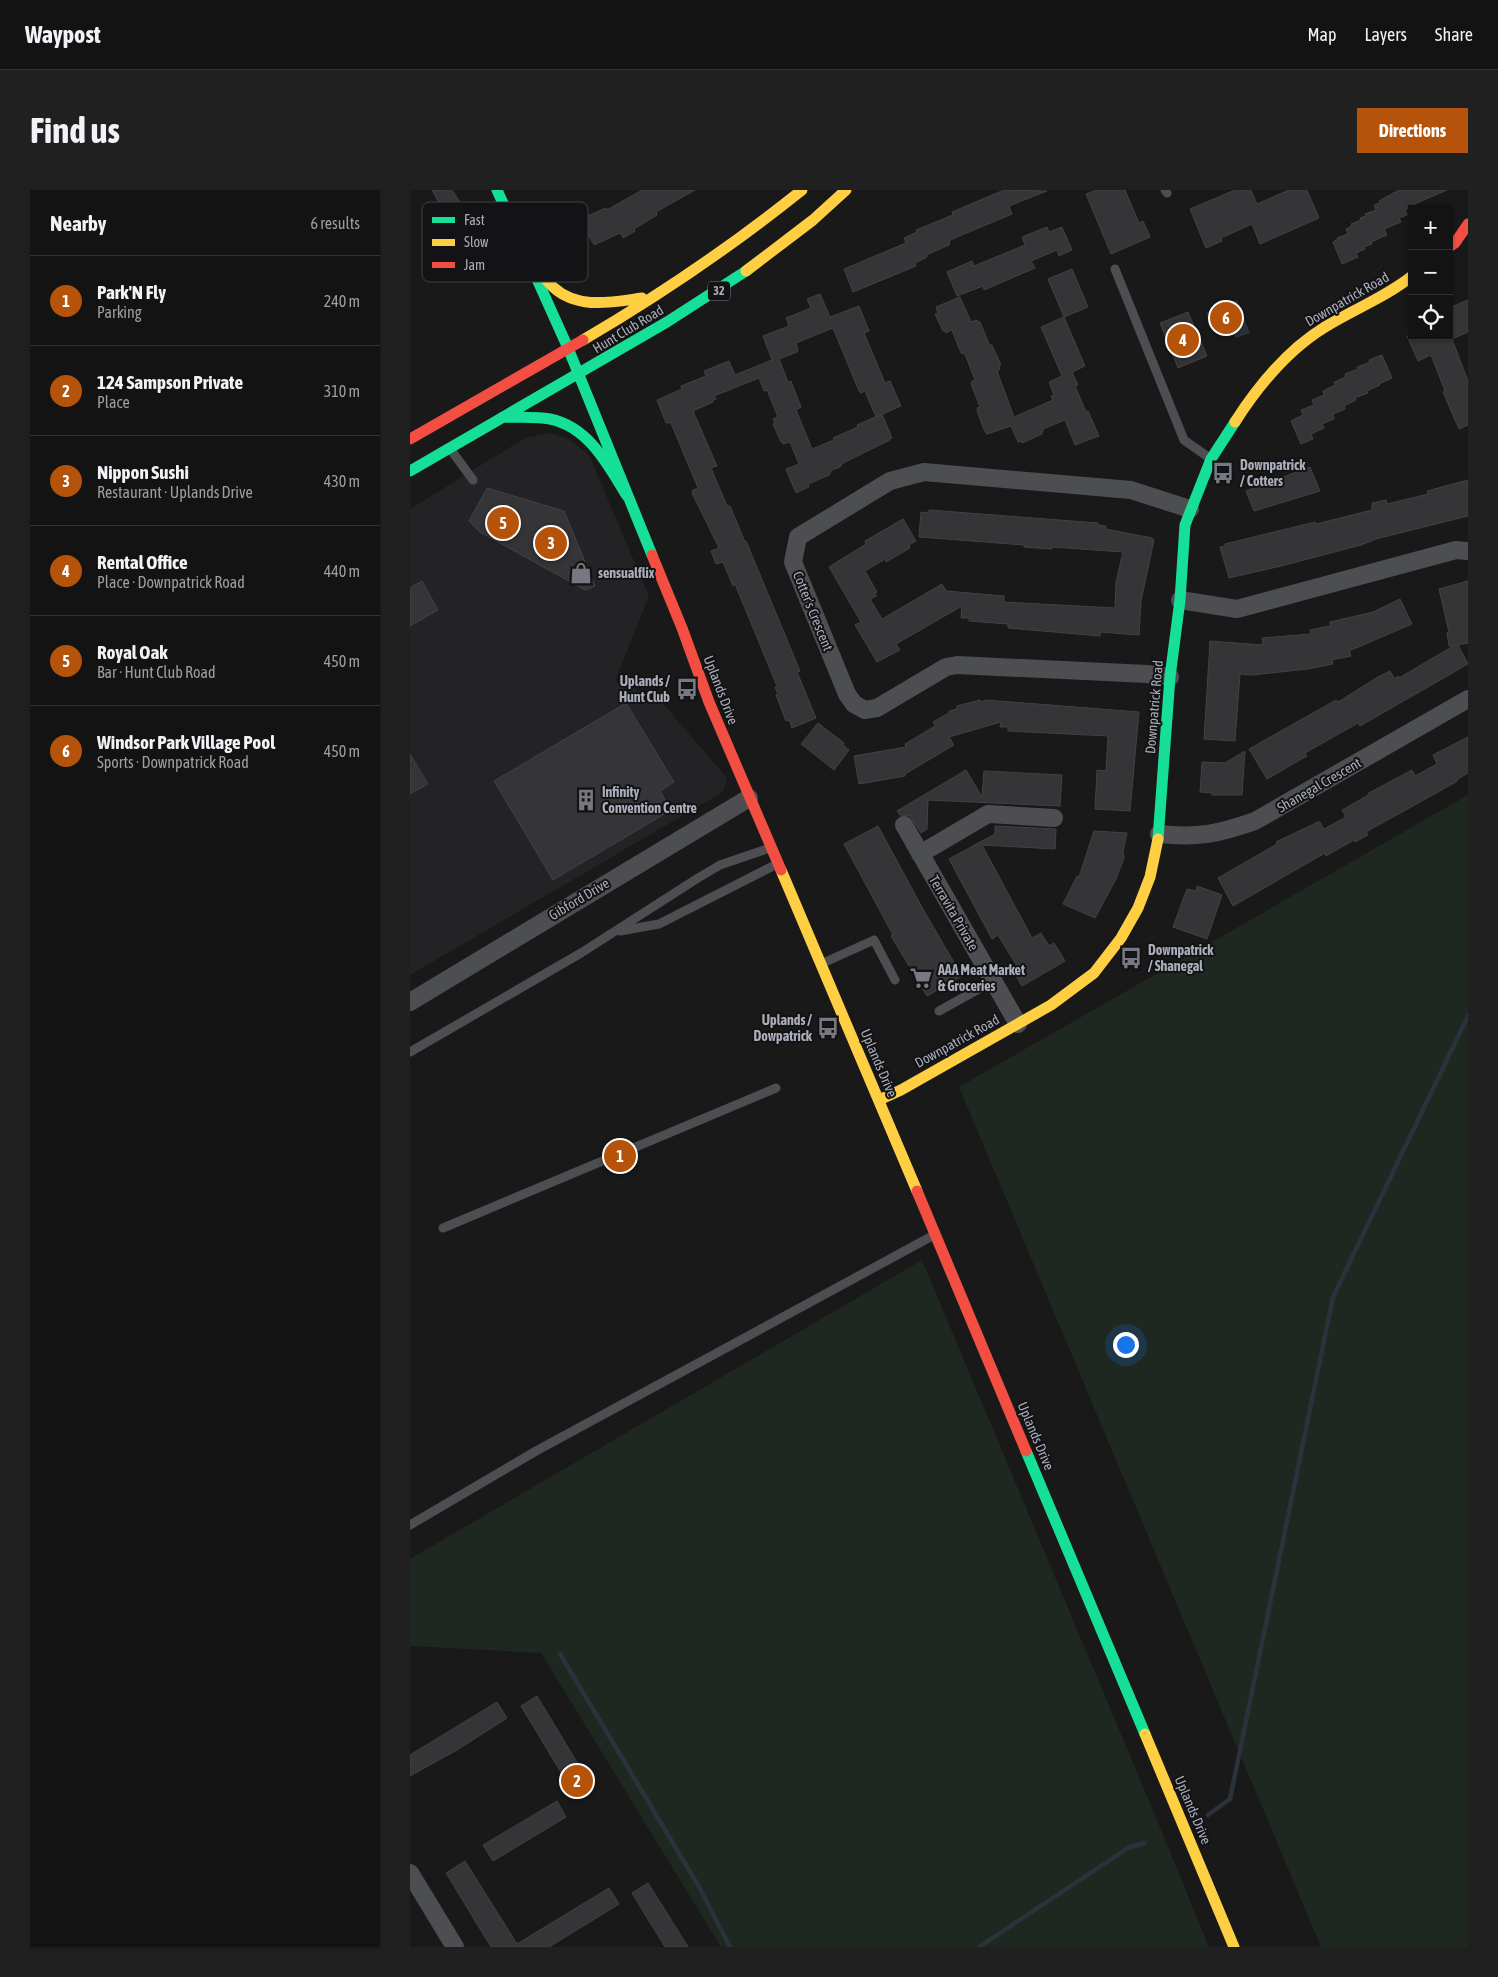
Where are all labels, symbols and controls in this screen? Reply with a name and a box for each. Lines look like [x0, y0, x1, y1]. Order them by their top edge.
text: Waypost [25, 21, 101, 48]
text: Map [1307, 24, 1336, 45]
text: Layers [1364, 24, 1407, 45]
text: Share [1435, 24, 1473, 45]
button: Directions [1357, 108, 1468, 153]
text: Find us [30, 110, 120, 150]
legend [422, 202, 588, 282]
map controls [1408, 205, 1453, 340]
button: + [1408, 205, 1453, 250]
text: Nearby [50, 211, 106, 235]
text: Fast [464, 212, 485, 228]
text: 6 results [310, 214, 360, 232]
text: Slow [464, 234, 489, 250]
button: − [1408, 250, 1453, 295]
text: Jam [464, 257, 485, 273]
street label: Downpatrick Road [1302, 269, 1392, 329]
text: Park'N Fly [97, 281, 166, 303]
road number: 32 [708, 282, 730, 300]
text: 1 [62, 292, 70, 310]
text: 240 m [324, 292, 360, 310]
button: locate [1408, 295, 1453, 340]
pin: 6 [1210, 299, 1242, 337]
street label: Hunt Club Road [590, 302, 666, 356]
text: Parking [97, 303, 142, 321]
pin: 4 [1167, 321, 1199, 359]
text: 124 Sampson Private [97, 371, 243, 393]
text: 2 [62, 382, 70, 400]
text: 310 m [324, 382, 360, 400]
text: Place [97, 393, 130, 411]
place label: Downpatrick / Cotters [1240, 457, 1306, 489]
bus stop icon: Downpatrick / Cotters [1210, 460, 1236, 486]
text: Nippon Sushi [97, 461, 189, 483]
text: 3 [62, 472, 70, 490]
text: 430 m [324, 472, 360, 490]
text: Restaurant · Uplands Drive [97, 483, 253, 501]
pin: 5 [487, 504, 519, 542]
pin: 3 [535, 524, 567, 562]
text: Rental Office [97, 551, 188, 573]
shop icon: sensualflix [568, 560, 594, 586]
text: 4 [62, 562, 70, 580]
text: 440 m [324, 562, 360, 580]
place label: sensualflix [598, 565, 655, 581]
street label: Cotter's Crescent [790, 569, 836, 653]
text: Place · Downpatrick Road [97, 573, 245, 591]
text: Royal Oak [97, 641, 168, 663]
text: 5 [62, 652, 70, 670]
text: 450 m [324, 652, 360, 670]
street label: Uplands Drive [701, 653, 741, 727]
street label: Downpatrick Road [1142, 660, 1166, 754]
text: Bar · Hunt Club Road [97, 663, 216, 681]
place label: Uplands / Hunt Club [619, 673, 670, 705]
bus stop icon: Uplands / Hunt Club [674, 676, 700, 702]
text: Windsor Park Village Pool [97, 731, 275, 753]
text: 6 [62, 742, 70, 760]
text: 450 m [324, 742, 360, 760]
text: Sports · Downpatrick Road [97, 753, 249, 771]
street label: Shanegal Crescent [1274, 754, 1364, 816]
place label: Infinity Convention Centre [602, 784, 697, 816]
building icon: Infinity Convention Centre [573, 787, 599, 813]
street label: Terravita Private [926, 873, 982, 953]
street label: Gibford Drive [546, 875, 612, 923]
place label: Downpatrick / Shanegal [1148, 942, 1214, 974]
bus stop icon: Downpatrick / Shanegal [1118, 945, 1144, 971]
place label: AAA Meat Market & Groceries [937, 962, 1025, 994]
supermarket icon: AAA Meat Market & Groceries [908, 965, 934, 991]
street label: Downpatrick Road [912, 1011, 1002, 1071]
place label: Uplands / Dowpatrick [753, 1012, 813, 1044]
bus stop icon: Uplands / Dowpatrick [815, 1015, 841, 1041]
street label: Uplands Drive [857, 1026, 901, 1100]
pin: 1 [604, 1137, 636, 1175]
your location [1113, 1332, 1139, 1358]
street label: Uplands Drive [1014, 1399, 1058, 1473]
pin: 2 [561, 1762, 593, 1800]
street label: Uplands Drive [1171, 1773, 1215, 1847]

